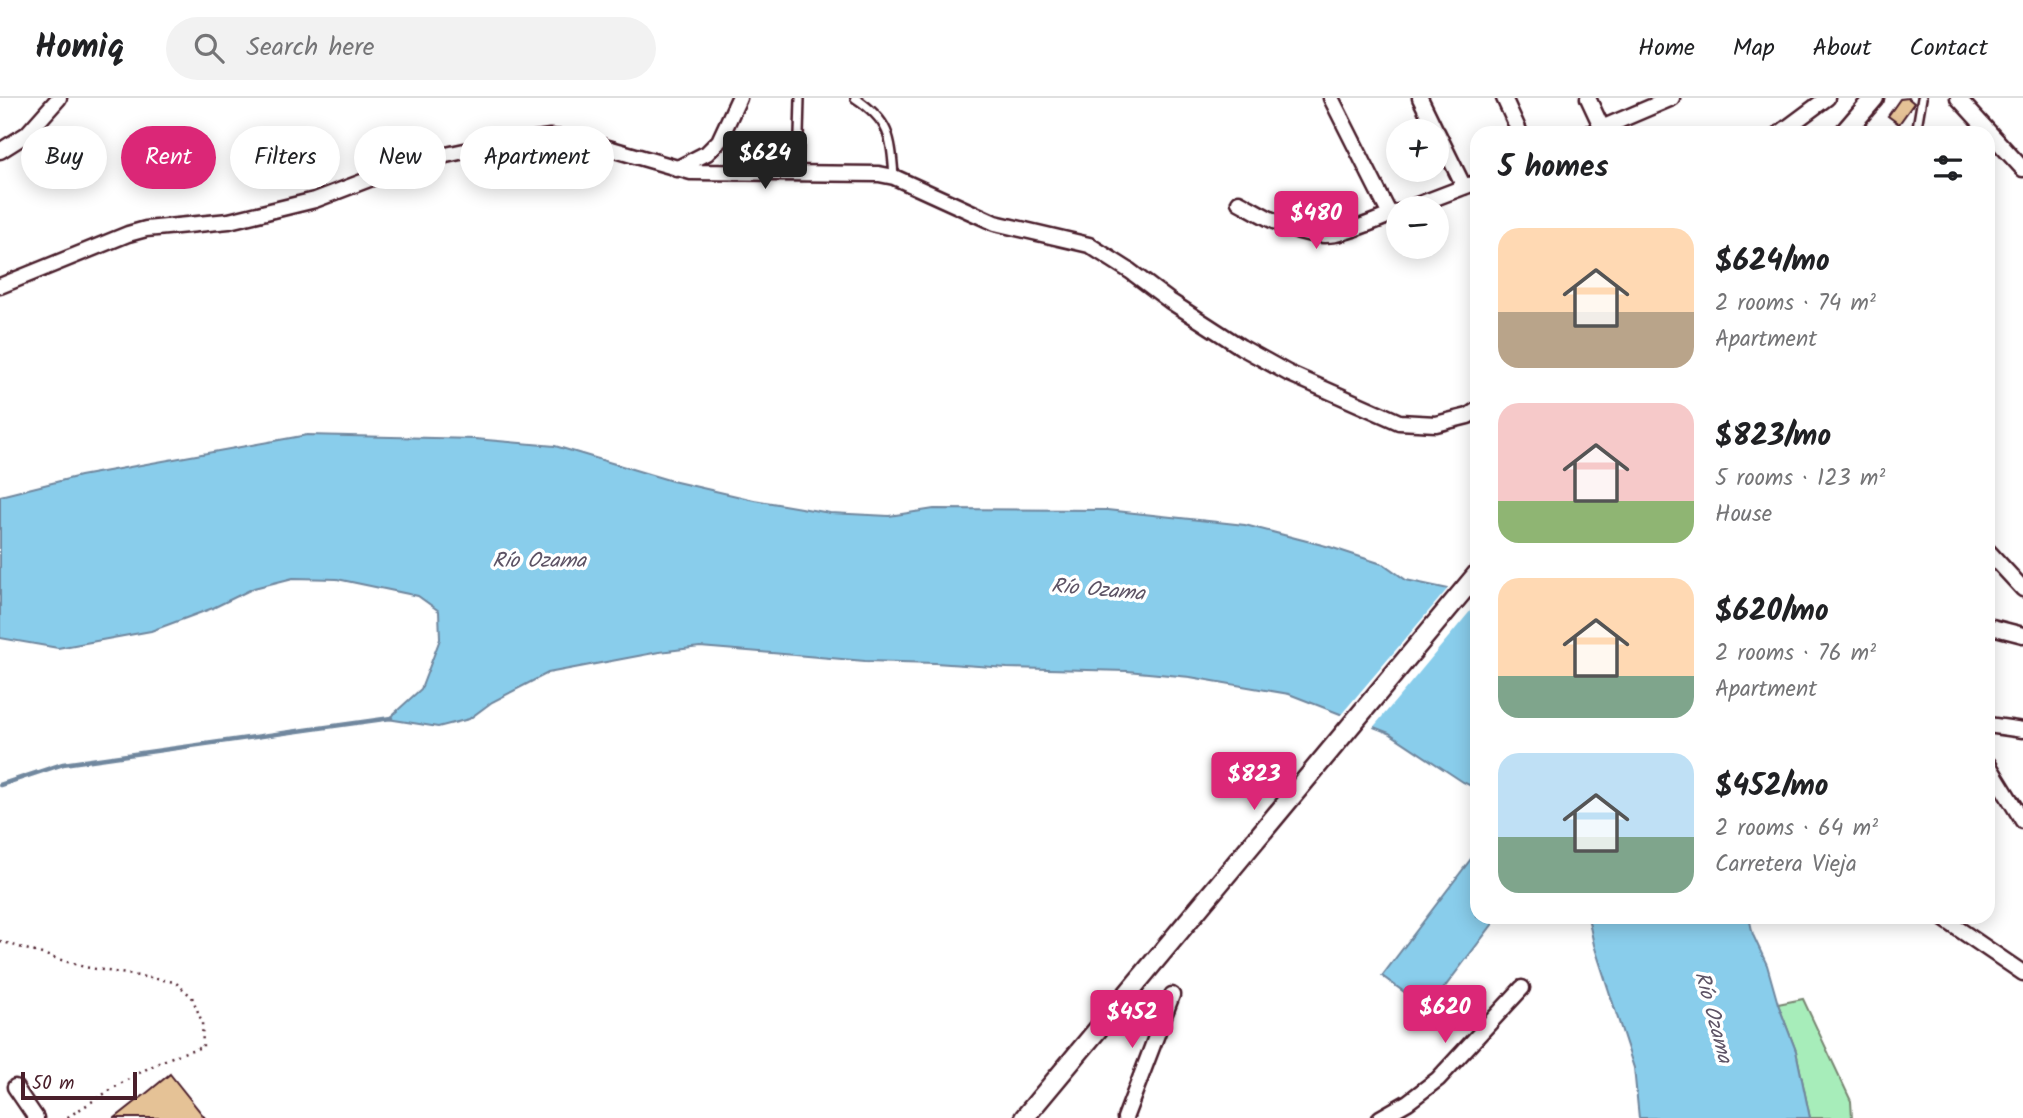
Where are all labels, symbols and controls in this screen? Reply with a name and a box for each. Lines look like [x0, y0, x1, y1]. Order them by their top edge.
search box [166, 17, 656, 80]
text: Homiq [35, 22, 124, 75]
text: Search here [246, 27, 374, 69]
icon: search [190, 29, 228, 67]
text: Home [1638, 29, 1695, 68]
text: Map [1733, 29, 1775, 68]
text: About [1813, 29, 1871, 68]
text: Contact [1909, 29, 1988, 68]
map controls [1386, 119, 1449, 259]
button: + [1386, 119, 1449, 182]
chip: Buy [21, 126, 107, 189]
chip: Rent [121, 126, 216, 189]
chip: Filters [230, 126, 340, 189]
chip: New [354, 126, 446, 189]
chip: Apartment [460, 126, 614, 189]
pin: $624 [724, 132, 806, 191]
text: $624 [739, 136, 791, 172]
text: 5 homes [1498, 144, 1609, 192]
icon: filters [1929, 149, 1967, 187]
pin: $480 [1275, 192, 1357, 251]
text: $480 [1290, 196, 1342, 232]
button: − [1386, 196, 1449, 259]
text: $624/mo [1715, 238, 1830, 286]
icon: home [1554, 256, 1638, 340]
text: 2 rooms · 74 m² [1715, 286, 1876, 322]
text: Apartment [1715, 322, 1817, 358]
text: $823/mo [1715, 413, 1831, 461]
icon: home [1554, 431, 1638, 515]
text: 5 rooms · 123 m² [1715, 461, 1885, 497]
text: House [1715, 497, 1772, 533]
water label: Río Ozama [492, 545, 587, 578]
water label: Río Ozama [1050, 570, 1147, 611]
text: $620/mo [1715, 588, 1829, 636]
icon: home [1554, 606, 1638, 690]
text: 2 rooms · 76 m² [1715, 636, 1876, 672]
text: Apartment [1715, 672, 1817, 708]
pin: $823 [1213, 752, 1295, 812]
text: $823 [1227, 757, 1281, 793]
text: $452/mo [1715, 763, 1829, 811]
icon: home [1554, 781, 1638, 865]
text: 2 rooms · 64 m² [1715, 811, 1878, 847]
text: Carretera Vieja [1715, 847, 1857, 883]
water label: Río Ozama [1684, 968, 1741, 1068]
pin: $620 [1404, 986, 1486, 1045]
pin: $452 [1091, 990, 1173, 1050]
text: $620 [1419, 990, 1471, 1026]
text: $452 [1106, 995, 1158, 1031]
scale bar [21, 1069, 136, 1101]
text: 50 m [32, 1069, 74, 1099]

